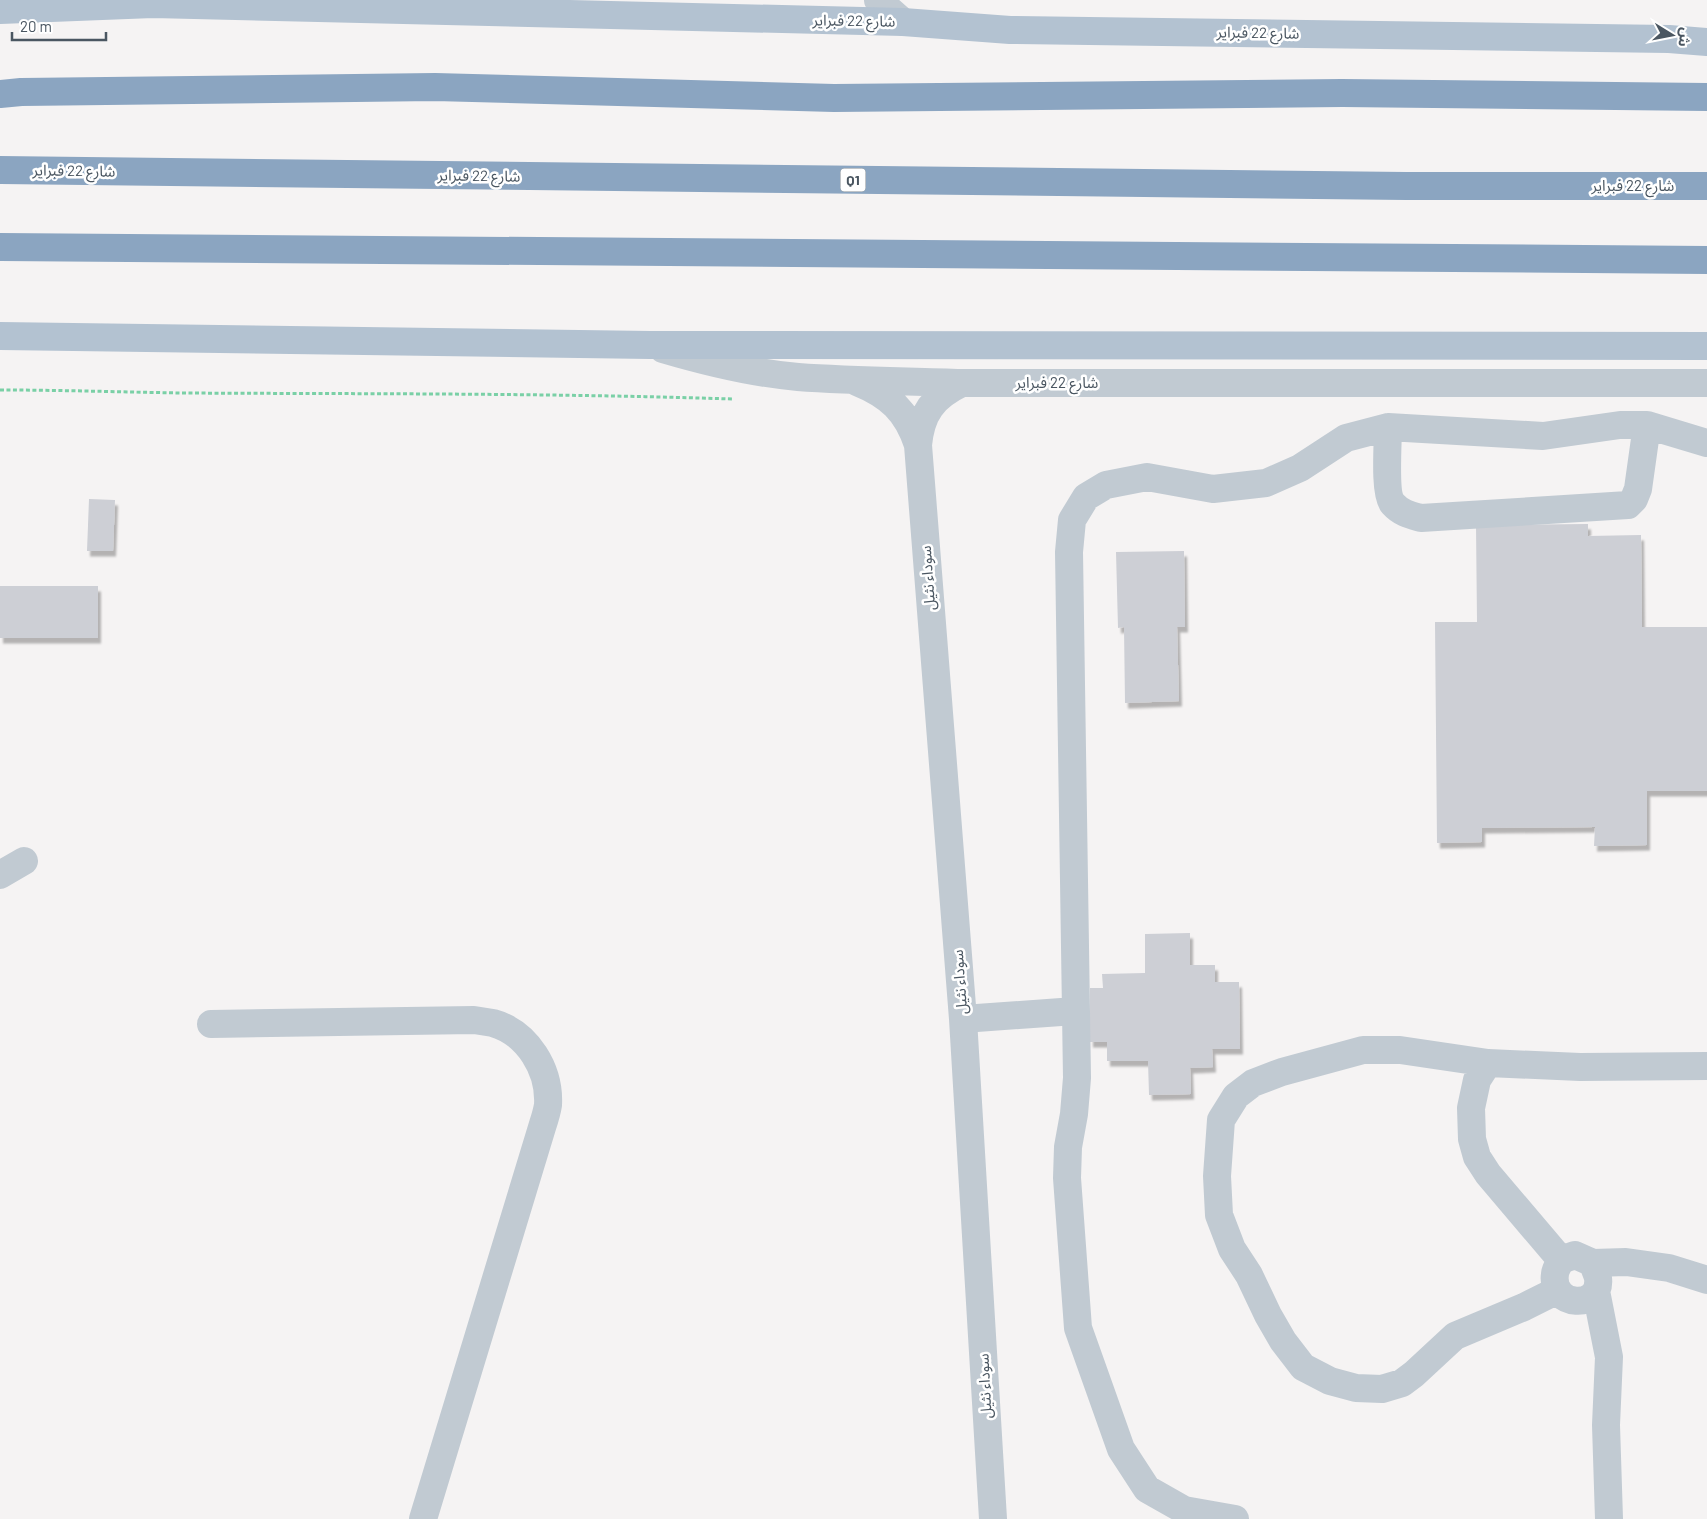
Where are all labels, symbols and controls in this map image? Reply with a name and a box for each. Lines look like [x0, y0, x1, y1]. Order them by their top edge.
scale bar [12, 10, 106, 42]
street label: شارع 22 فبراير [811, 10, 896, 34]
north arrow [1647, 10, 1697, 60]
text: 20 m [20, 17, 52, 35]
street label: شارع 22 فبراير [1215, 22, 1300, 46]
text: ش [1675, 26, 1695, 48]
street label: شارع 22 فبراير [31, 160, 116, 184]
street label: شارع 22 فبراير [436, 165, 521, 189]
road number: Q1 [840, 168, 866, 192]
street label: شارع 22 فبراير [1591, 176, 1675, 198]
street label: شارع 22 فبراير [1015, 373, 1099, 395]
street label: سوداء نثيل [916, 545, 939, 611]
street label: سوداء نثيل [948, 949, 971, 1015]
street label: سوداء نثيل [973, 1353, 996, 1419]

